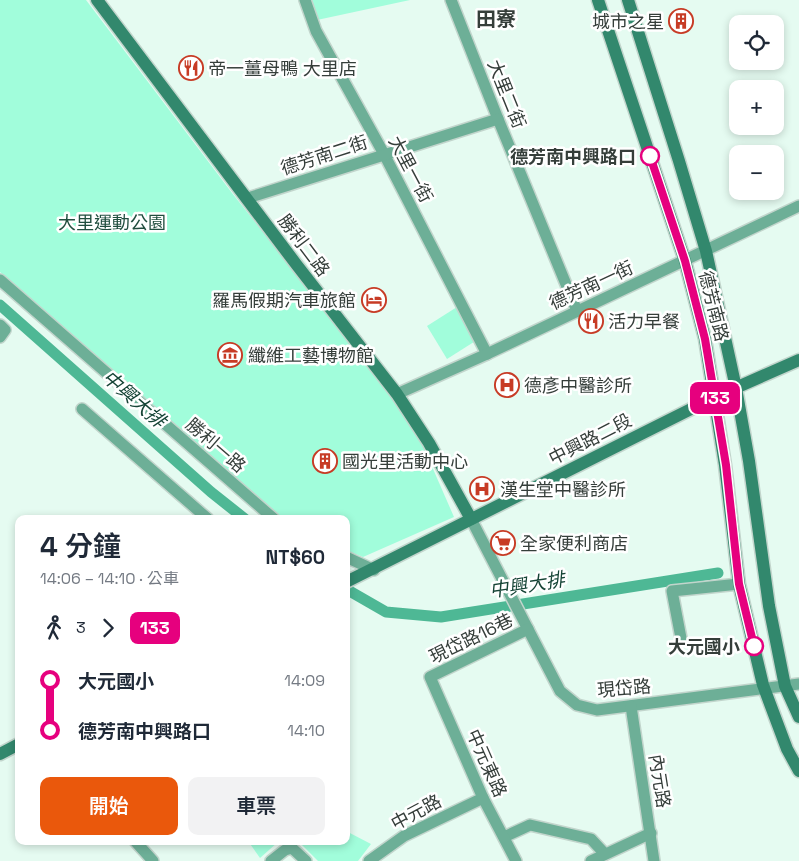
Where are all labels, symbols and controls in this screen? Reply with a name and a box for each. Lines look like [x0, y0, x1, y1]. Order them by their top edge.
district label: 田寮 [476, 6, 516, 32]
building icon: 城市之星 [668, 8, 694, 34]
place label: 城市之星 [592, 10, 664, 33]
map controls [729, 15, 784, 200]
button: locate [729, 15, 784, 70]
restaurant icon: 帝一薑母鴨 大里店 [178, 55, 204, 81]
street label: 大里二街 [483, 56, 531, 132]
place label: 帝一薑母鴨 大里店 [208, 57, 357, 80]
button: + [729, 80, 784, 135]
street label: 德芳南二街 [278, 130, 370, 180]
street label: 大里一街 [384, 132, 438, 206]
place label: 德芳南中興路口 [510, 145, 636, 168]
button: − [729, 145, 784, 200]
marker: 德芳南中興路口 [640, 146, 660, 166]
street label: 勝利二路 [273, 209, 335, 281]
park label: 大里運動公園 [58, 211, 166, 234]
street label: 德芳南一街 [545, 256, 637, 314]
street label: 德芳南路 [694, 268, 734, 344]
hotel icon: 羅馬假期汽車旅館 [361, 287, 387, 313]
place label: 羅馬假期汽車旅館 [212, 289, 356, 312]
restaurant icon: 活力早餐 [578, 308, 604, 334]
place label: 活力早餐 [608, 310, 680, 333]
museum icon: 纖維工藝博物館 [217, 342, 243, 368]
place label: 纖維工藝博物館 [248, 344, 374, 367]
water label: 中興大排 [97, 365, 173, 435]
hospital icon: 德彥中醫診所 [494, 372, 520, 398]
place label: 德彥中醫診所 [524, 374, 632, 397]
line badge: 133 [686, 382, 744, 414]
text: 133 [700, 386, 730, 409]
street label: 中興路二段 [545, 408, 635, 470]
street label: 勝利一路 [181, 413, 251, 477]
building icon: 國光里活動中心 [312, 448, 338, 474]
place label: 國光里活動中心 [342, 450, 468, 473]
hospital icon: 漢生堂中醫診所 [469, 476, 495, 502]
place label: 漢生堂中醫診所 [500, 478, 626, 501]
text: 4 分鐘 [40, 528, 121, 564]
supermarket icon: 全家便利商店 [490, 530, 516, 556]
place label: 全家便利商店 [520, 532, 628, 555]
text: NT$60 [266, 545, 325, 570]
water label: 中興大排 [488, 566, 569, 603]
text: 14:06 – 14:10 · 公車 [40, 568, 179, 589]
street label: 現岱路16巷 [425, 608, 517, 668]
icon: walk [40, 614, 68, 642]
icon: forward [94, 614, 122, 642]
text: 133 [140, 616, 170, 639]
text: 3 [76, 617, 86, 638]
place label: 大元國小 [668, 635, 740, 658]
marker: 大元國小 [744, 636, 764, 656]
text: 大元國小 [78, 669, 154, 694]
text: 14:09 [284, 670, 325, 691]
street label: 現岱路 [596, 674, 652, 702]
text: 德芳南中興路口 [78, 719, 211, 744]
text: 14:10 [287, 720, 325, 741]
street label: 中元東路 [462, 725, 512, 801]
street label: 內元路 [644, 753, 676, 809]
button: 開始 [40, 777, 178, 835]
button: 車票 [188, 777, 325, 835]
street label: 中元路 [387, 789, 445, 835]

